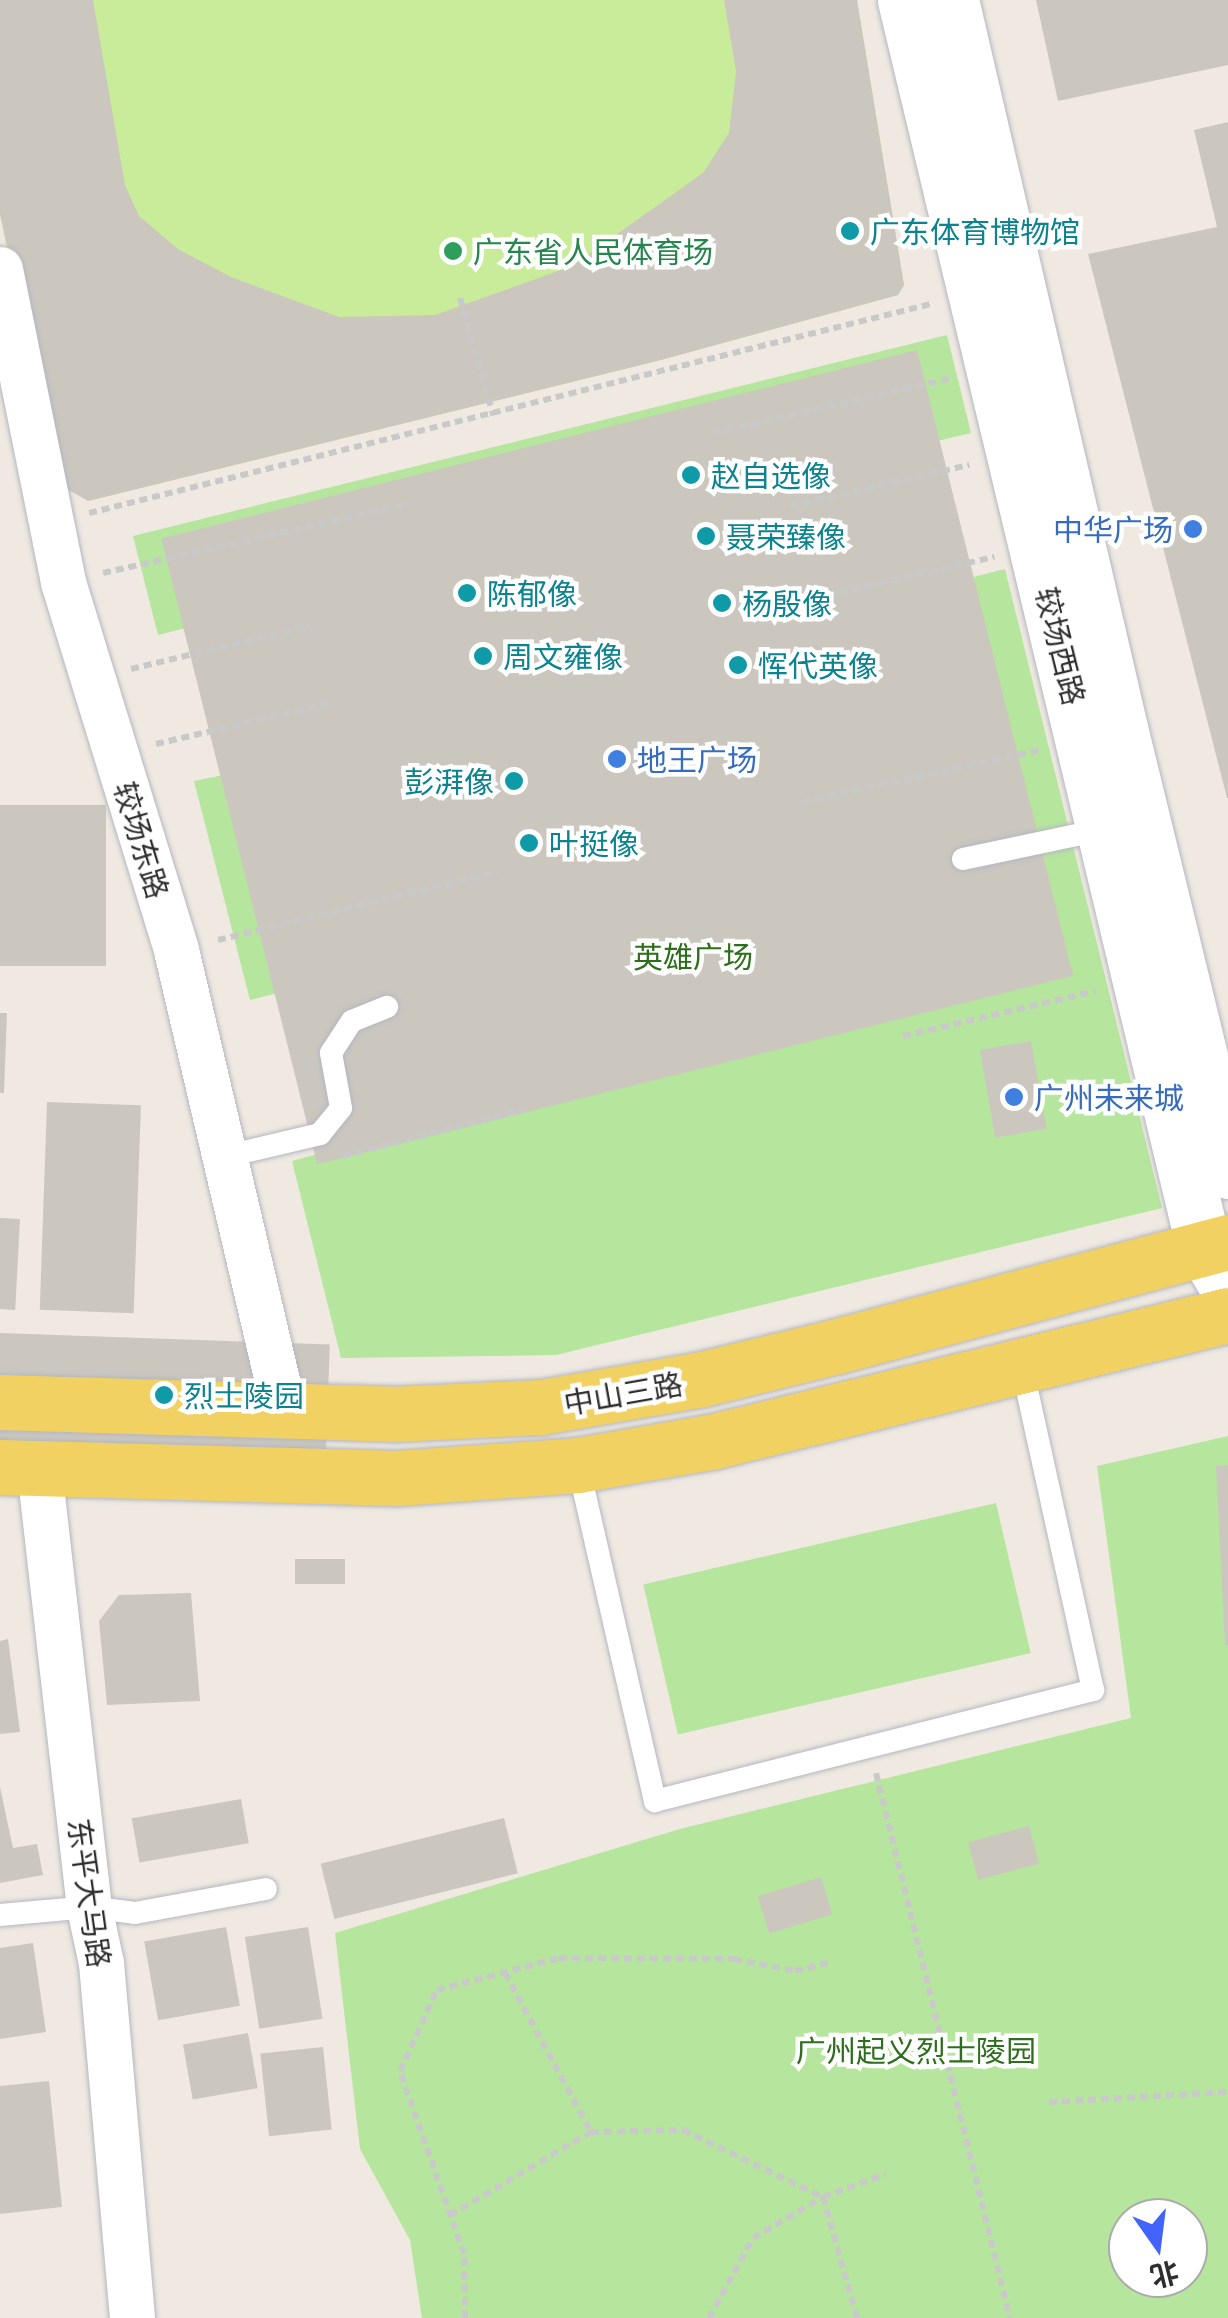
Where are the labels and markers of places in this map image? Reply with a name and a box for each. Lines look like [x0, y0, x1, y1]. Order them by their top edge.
place label: 广东体育博物馆 [870, 213, 1080, 249]
marker: 广东体育博物馆 [839, 220, 861, 242]
place label: 广东省人民体育场 [473, 233, 713, 269]
marker: 广东省人民体育场 [442, 240, 464, 262]
place label: 赵自选像 [711, 457, 831, 493]
marker: 赵自选像 [680, 464, 702, 486]
place label: 中华广场 [1053, 511, 1173, 547]
place label: 聂荣臻像 [726, 518, 846, 554]
marker: 中华广场 [1182, 518, 1204, 540]
marker: 聂荣臻像 [695, 525, 717, 547]
place label: 陈郁像 [487, 575, 577, 611]
marker: 陈郁像 [456, 582, 478, 604]
place label: 杨殷像 [742, 585, 832, 621]
marker: 杨殷像 [711, 592, 733, 614]
place label: 周文雍像 [503, 638, 623, 674]
marker: 周文雍像 [472, 645, 494, 667]
place label: 恽代英像 [758, 647, 878, 683]
marker: 恽代英像 [727, 654, 749, 676]
place label: 地王广场 [637, 741, 757, 777]
marker: 地王广场 [606, 748, 628, 770]
place label: 彭湃像 [404, 763, 494, 799]
marker: 彭湃像 [503, 770, 525, 792]
place label: 叶挺像 [549, 825, 639, 861]
marker: 叶挺像 [518, 832, 540, 854]
place label: 广州未来城 [1034, 1079, 1184, 1115]
marker: 广州未来城 [1003, 1086, 1025, 1108]
place label: 烈士陵园 [184, 1377, 304, 1413]
marker: 烈士陵园 [153, 1384, 175, 1406]

